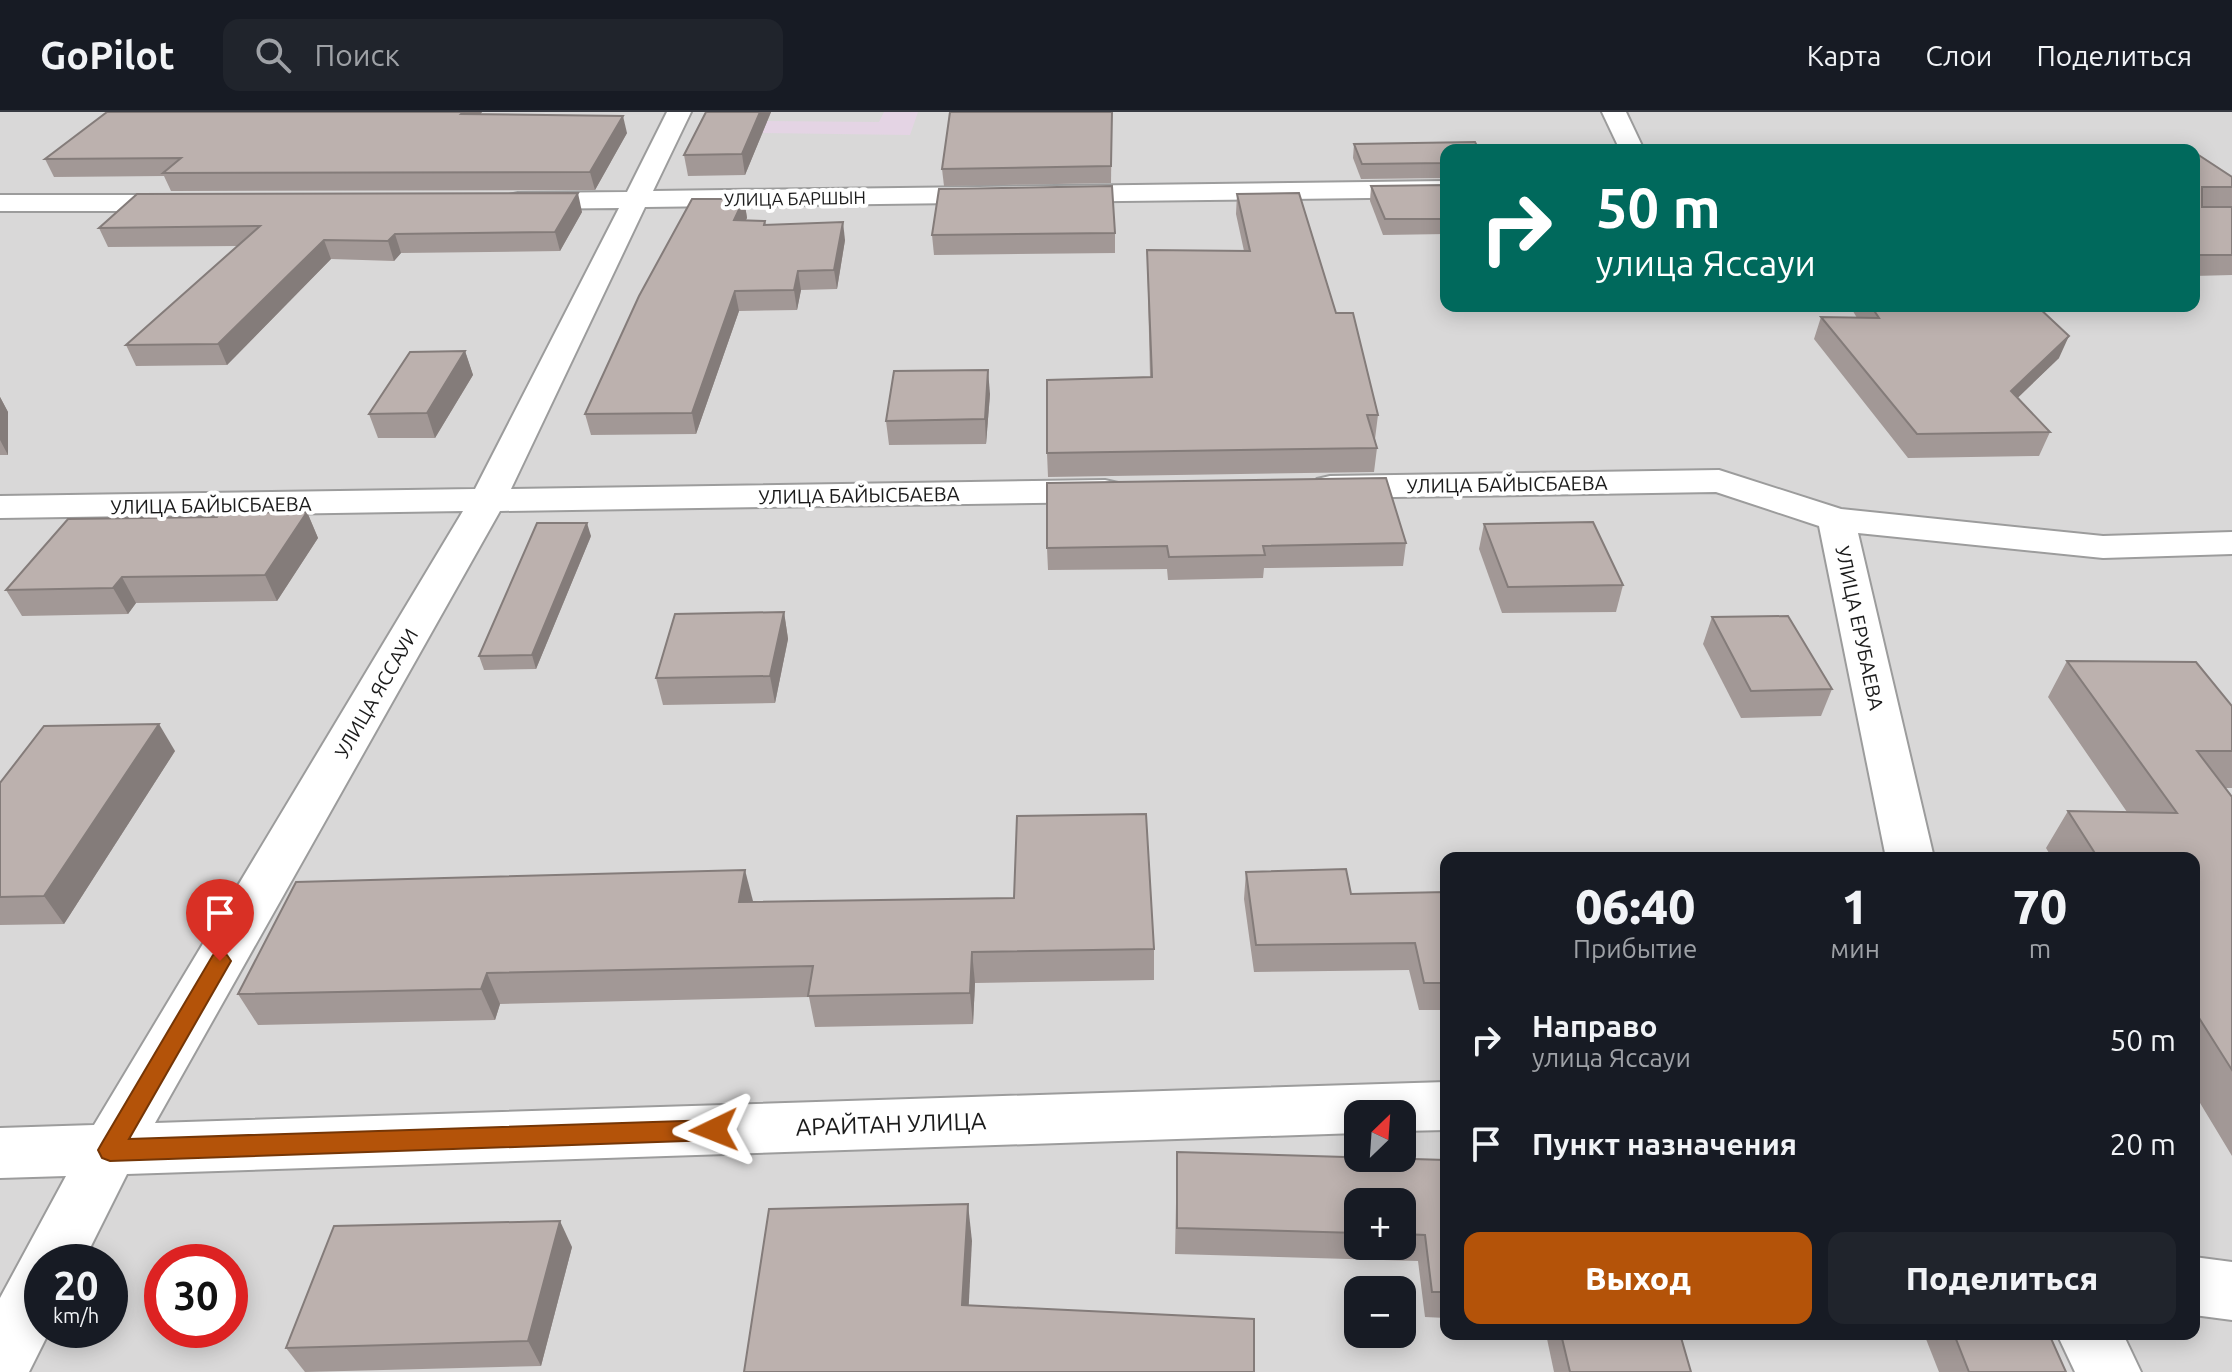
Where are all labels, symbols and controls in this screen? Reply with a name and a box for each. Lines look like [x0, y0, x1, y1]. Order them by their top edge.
search box [223, 19, 783, 91]
icon: search [251, 33, 295, 77]
text: GoPilot [40, 34, 175, 76]
text: Поиск [315, 38, 400, 72]
text: Карта [1807, 40, 1881, 71]
text: Слои [1925, 40, 1992, 71]
text: Поделиться [2036, 40, 2192, 71]
icon: right [1464, 176, 1568, 280]
text: 50 m [1596, 176, 1721, 239]
street label: УЛИЦА БАРШЫН [724, 187, 866, 209]
text: улица Яссауи [1596, 242, 1816, 283]
street label: УЛИЦА БАЙЫСБАЕВА [1406, 471, 1608, 497]
street label: УЛИЦА БАЙЫСБАЕВА [758, 482, 960, 508]
street label: УЛИЦА БАЙЫСБАЕВА [110, 492, 312, 518]
street label: УЛИЦА ЕРУБАЕВА [1831, 544, 1889, 712]
street label: УЛИЦА ЯССАУИ [330, 624, 422, 762]
pin [186, 879, 254, 961]
text: 06:40 [1575, 879, 1695, 933]
text: 1 [1842, 879, 1869, 933]
text: 70 [2013, 879, 2067, 933]
icon: arrive [198, 891, 242, 935]
text: Прибытие [1573, 934, 1697, 963]
text: мин [1830, 934, 1880, 963]
text: m [2029, 934, 2051, 963]
text: Направо [1532, 1009, 1658, 1043]
icon: right [1464, 1018, 1508, 1062]
text: 50 m [2109, 1023, 2176, 1057]
text: улица Яссауи [1532, 1043, 1691, 1072]
position arrow [672, 1088, 756, 1172]
north arrow [1344, 1100, 1416, 1172]
map controls [1344, 1100, 1416, 1348]
street label: АРАЙТАН УЛИЦА [795, 1106, 987, 1141]
icon: arrive [1464, 1122, 1508, 1166]
text: Пункт назначения [1532, 1127, 1797, 1161]
text: 20 m [2109, 1127, 2176, 1161]
button: + [1344, 1188, 1416, 1260]
button: Выход [1464, 1232, 1812, 1324]
button: Поделиться [1828, 1232, 2176, 1324]
speed limit sign: 30 [144, 1244, 248, 1348]
text: 20 [53, 1263, 99, 1308]
button: − [1344, 1276, 1416, 1348]
text: km/h [53, 1304, 99, 1327]

